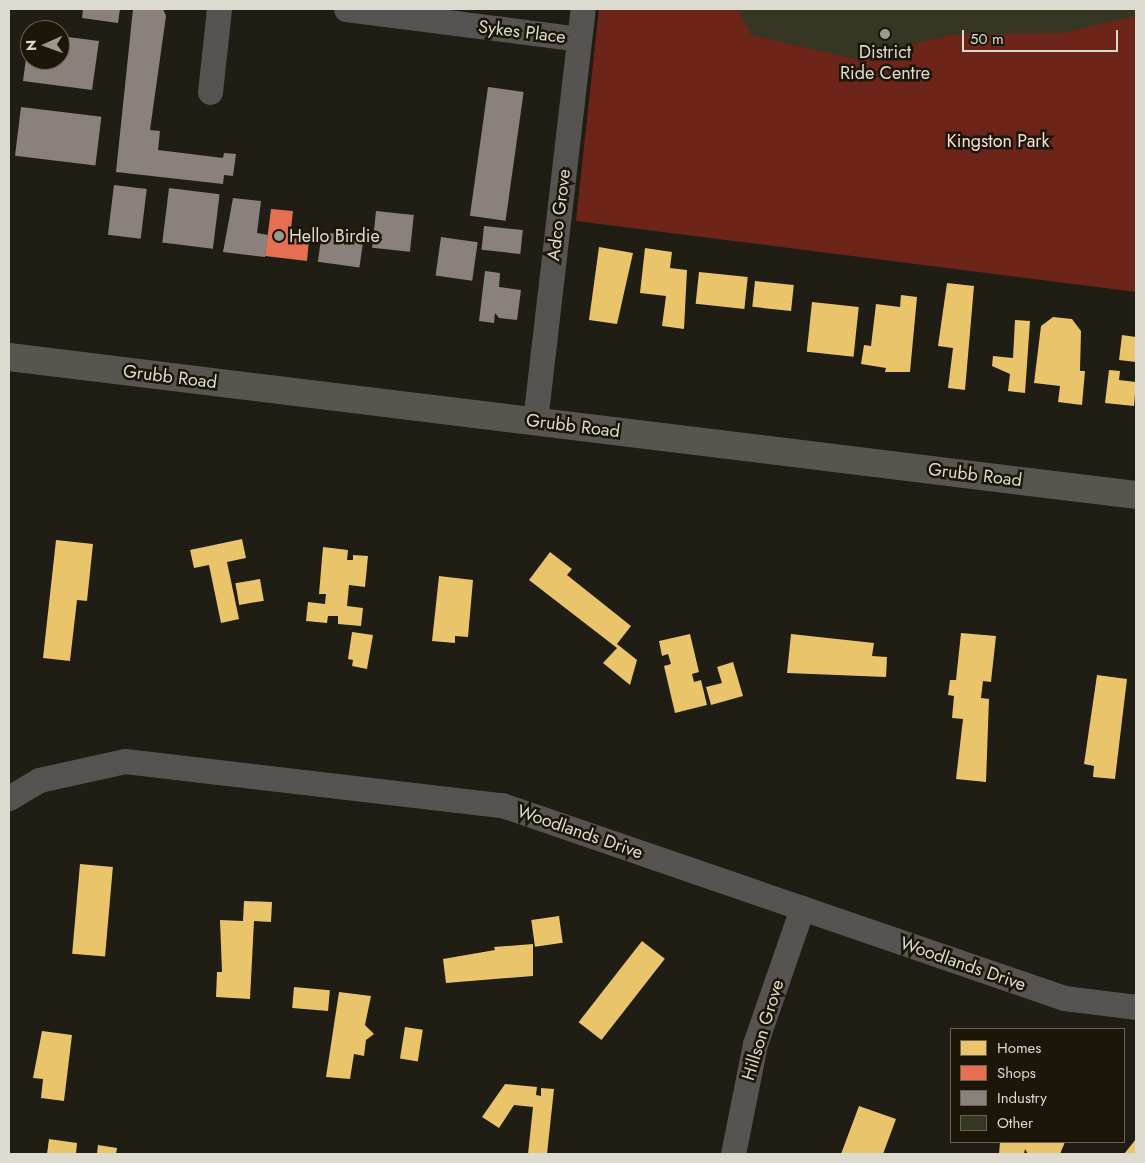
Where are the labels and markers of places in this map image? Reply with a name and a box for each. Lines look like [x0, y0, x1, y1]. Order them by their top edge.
marker: District Ride Centre [879, 28, 891, 40]
place label: District Ride Centre [840, 42, 930, 84]
place label: Hello Birdie [289, 225, 380, 247]
marker: Hello Birdie [273, 230, 285, 242]

